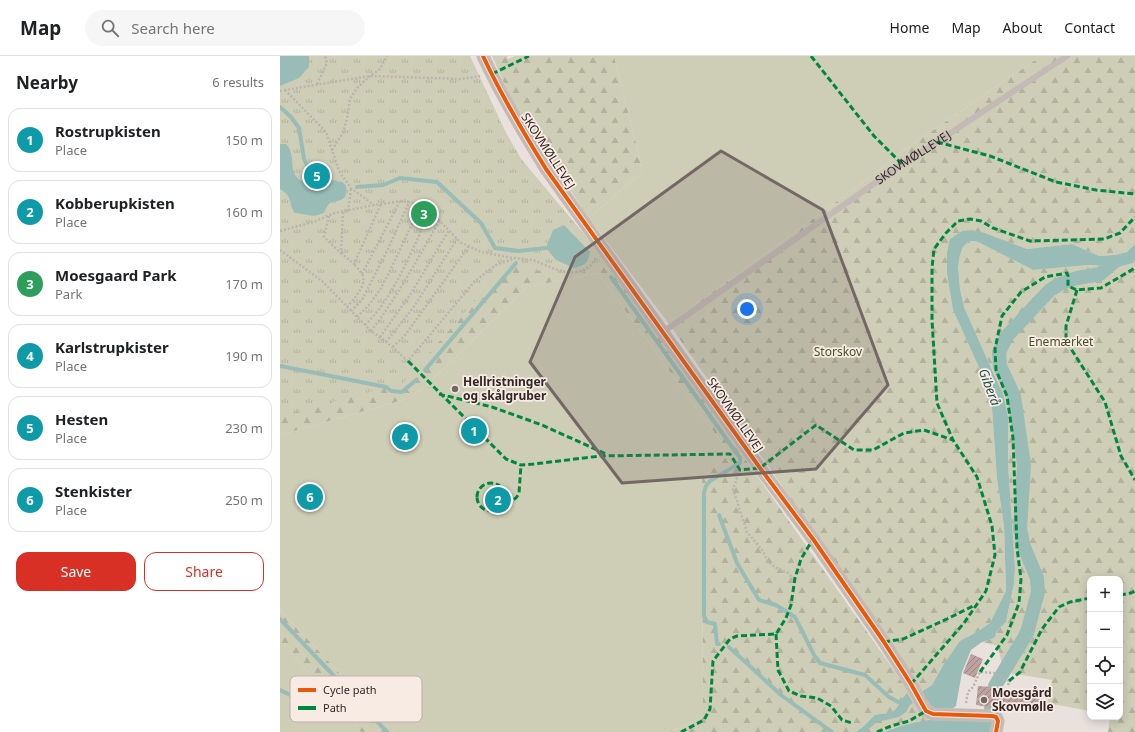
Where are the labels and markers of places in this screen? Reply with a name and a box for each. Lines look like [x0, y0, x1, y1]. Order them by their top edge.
pin: 5 [304, 161, 330, 191]
pin: 3 [411, 199, 437, 229]
place label: Hellristninger og skålgruber [463, 373, 547, 404]
marker: Hellristninger og skålgruber [450, 384, 460, 394]
pin: 1 [461, 416, 487, 446]
pin: 4 [392, 422, 418, 452]
pin: 6 [297, 482, 323, 512]
pin: 2 [485, 485, 511, 515]
place label: Moesgård Skovmølle [992, 684, 1054, 715]
marker: Moesgård Skovmølle [979, 695, 989, 705]

